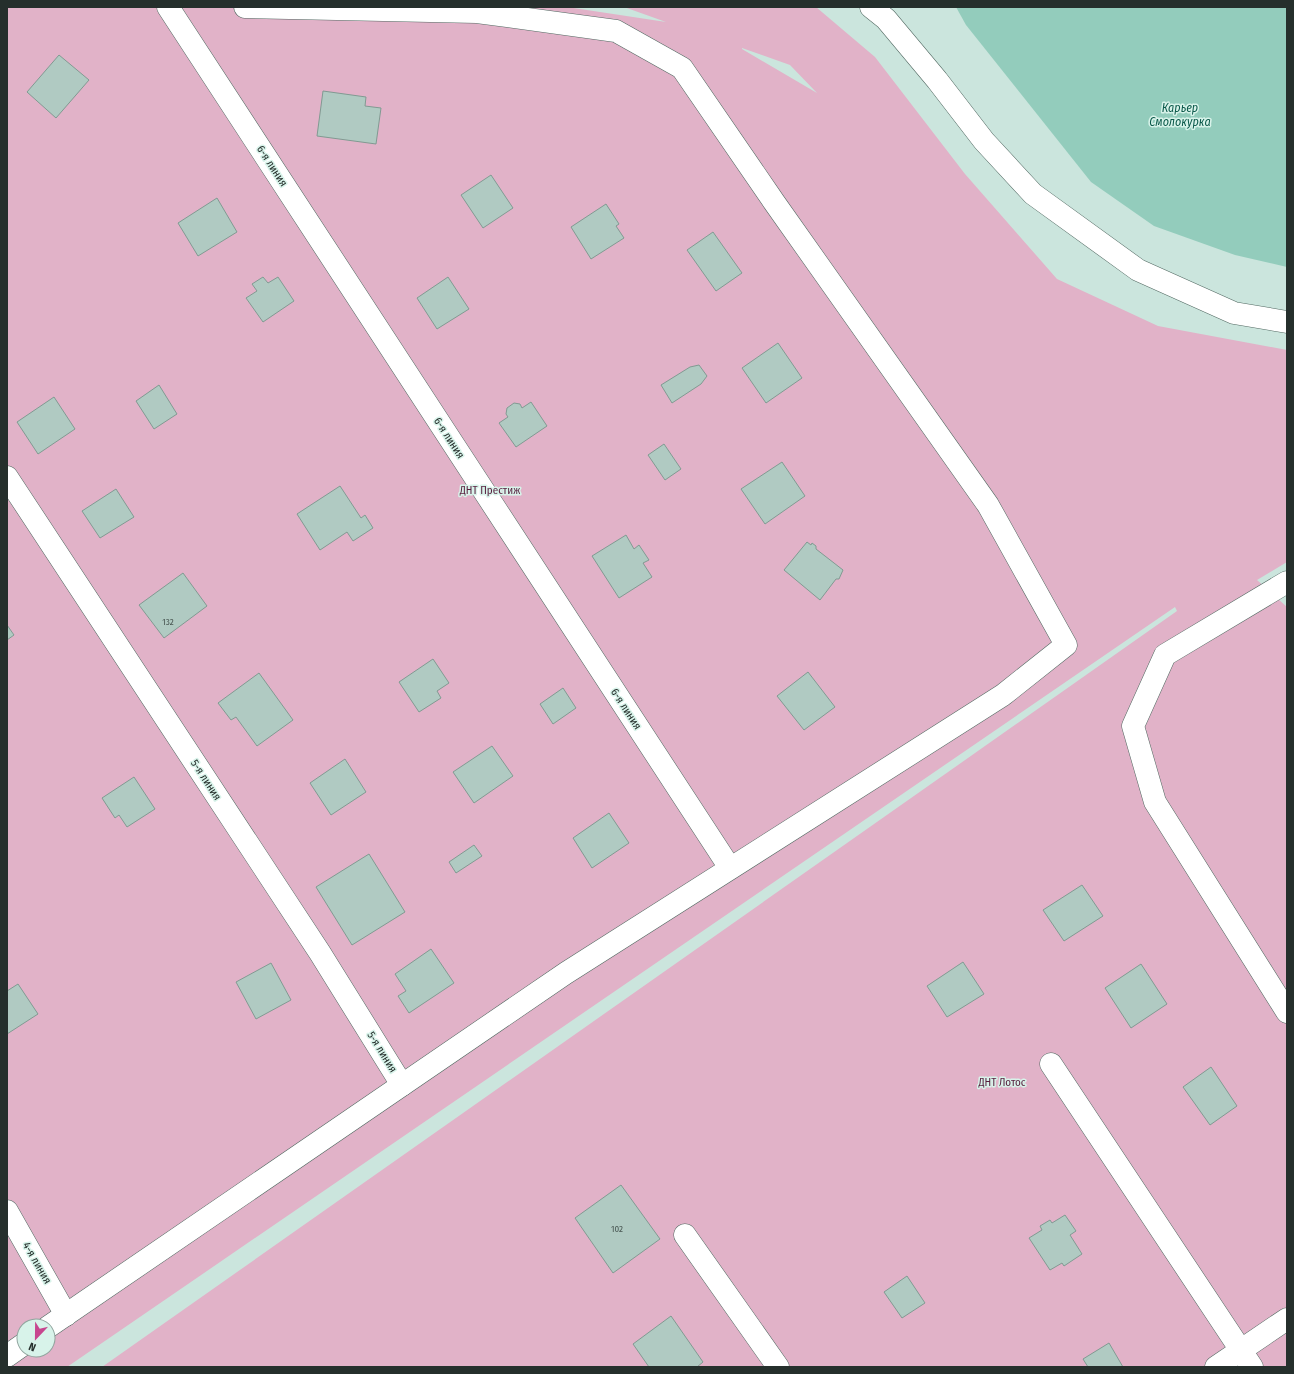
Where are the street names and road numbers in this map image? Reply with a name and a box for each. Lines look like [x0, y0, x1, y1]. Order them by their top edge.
street label: 6-я линия [254, 143, 290, 189]
street label: 6-я линия [431, 415, 467, 461]
street label: 6-я линия [608, 686, 644, 732]
street label: 5-я линия [188, 757, 224, 803]
street label: 5-я линия [364, 1029, 400, 1075]
street label: 4-я линия [20, 1240, 54, 1286]

